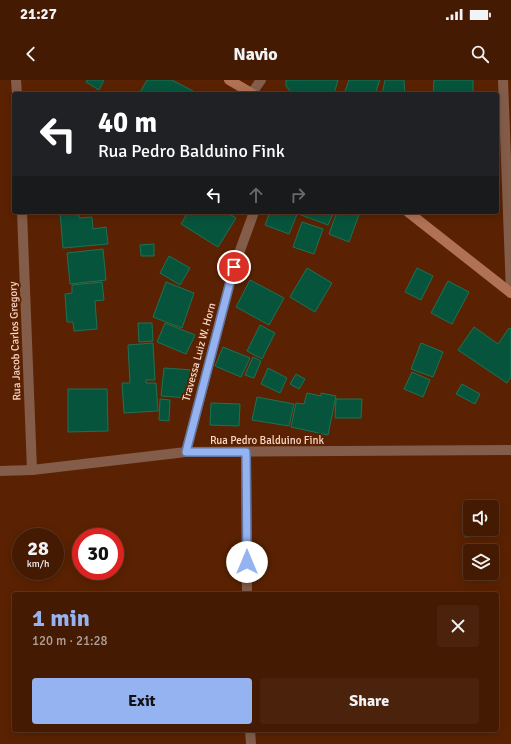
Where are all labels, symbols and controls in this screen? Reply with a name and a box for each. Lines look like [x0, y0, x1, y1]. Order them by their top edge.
text: 21:27 [20, 5, 57, 23]
icon: back [20, 43, 42, 65]
text: Navio [233, 43, 278, 65]
icon: search [469, 43, 491, 65]
text: 40 m [98, 106, 157, 140]
icon: left [32, 108, 84, 160]
text: Rua Pedro Balduino Fink [98, 140, 285, 162]
icon: left [203, 184, 225, 206]
icon: ahead [245, 184, 267, 206]
icon: right [287, 184, 309, 206]
pin [217, 250, 251, 284]
icon: arrive [223, 256, 245, 278]
street label: Rua Jacob Carlos Gregory [6, 280, 24, 401]
street label: Travessa Luiz W. Horn [180, 301, 218, 403]
street label: Rua Pedro Balduino Fink [210, 434, 325, 447]
map controls [463, 500, 499, 580]
button: sound [463, 500, 499, 536]
speed limit sign: 30 [72, 528, 124, 580]
text: 28 [27, 536, 49, 561]
position arrow [226, 541, 268, 583]
button: layers [463, 544, 499, 580]
text: km/h [27, 558, 49, 570]
text: 1 min [32, 603, 90, 633]
button: close [437, 605, 479, 647]
text: 120 m · 21:28 [32, 633, 108, 649]
button: Exit [32, 678, 252, 724]
button: Share [260, 678, 479, 724]

